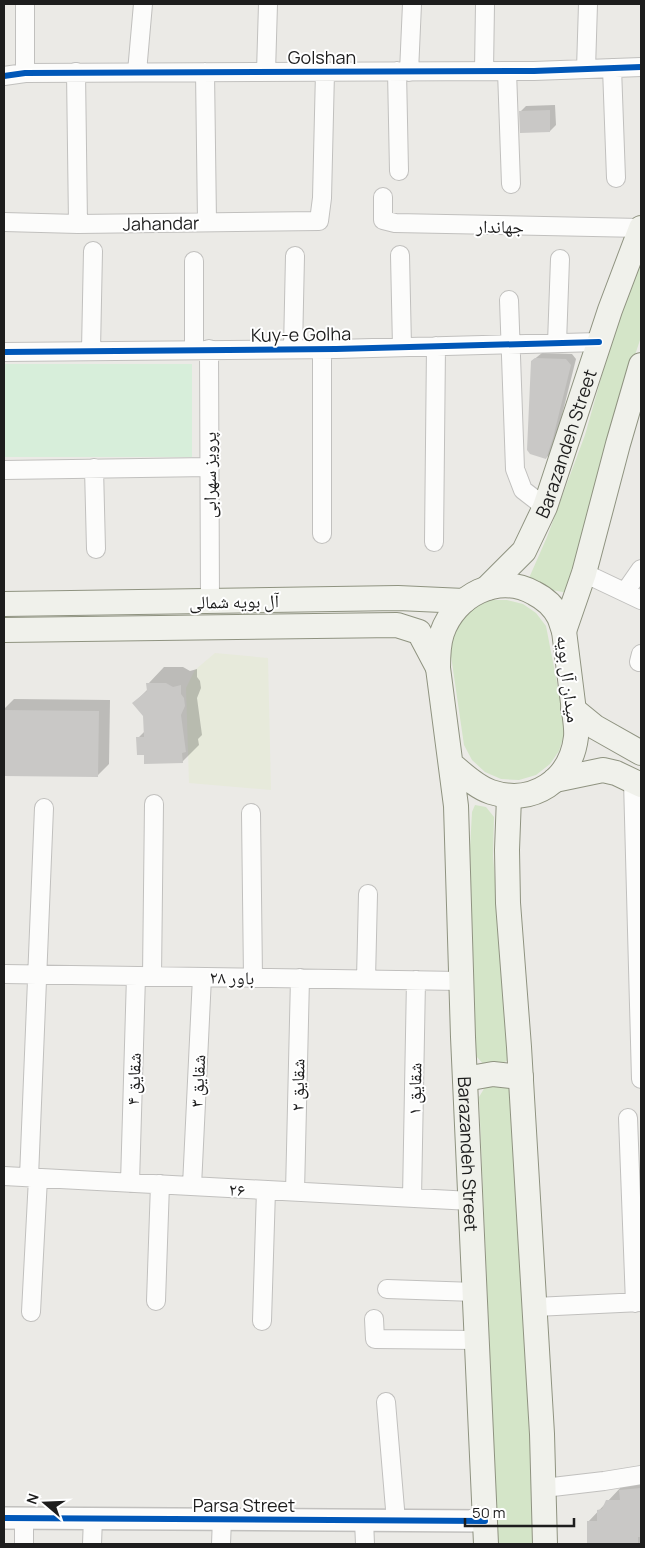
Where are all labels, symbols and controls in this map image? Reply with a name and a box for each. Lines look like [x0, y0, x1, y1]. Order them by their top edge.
street label: Golshan [288, 45, 356, 69]
street label: Jahandar [122, 210, 200, 236]
street label: جهاندار [475, 214, 524, 238]
street label: Kuy-e Golha [251, 321, 351, 347]
street label: Barazandeh Street [530, 366, 602, 522]
street label: پرویز سهرابی [197, 432, 221, 518]
street label: آل بویه شمالی [189, 588, 280, 614]
street label: میدان آل بویه [552, 634, 586, 724]
street label: باور ۲۸ [209, 965, 255, 989]
street label: شقایق ۴ [120, 1052, 146, 1106]
street label: شقایق ۳ [184, 1054, 210, 1108]
street label: شقایق ۲ [285, 1058, 309, 1112]
street label: شقایق ۱ [402, 1062, 426, 1116]
street label: Barazandeh Street [453, 1076, 484, 1232]
street label: ۲۶ [228, 1177, 246, 1201]
north arrow [20, 1478, 70, 1528]
text: N [22, 1491, 43, 1506]
street label: Parsa Street [193, 1493, 295, 1517]
scale bar [465, 1496, 574, 1528]
text: 50 m [472, 1502, 506, 1523]

